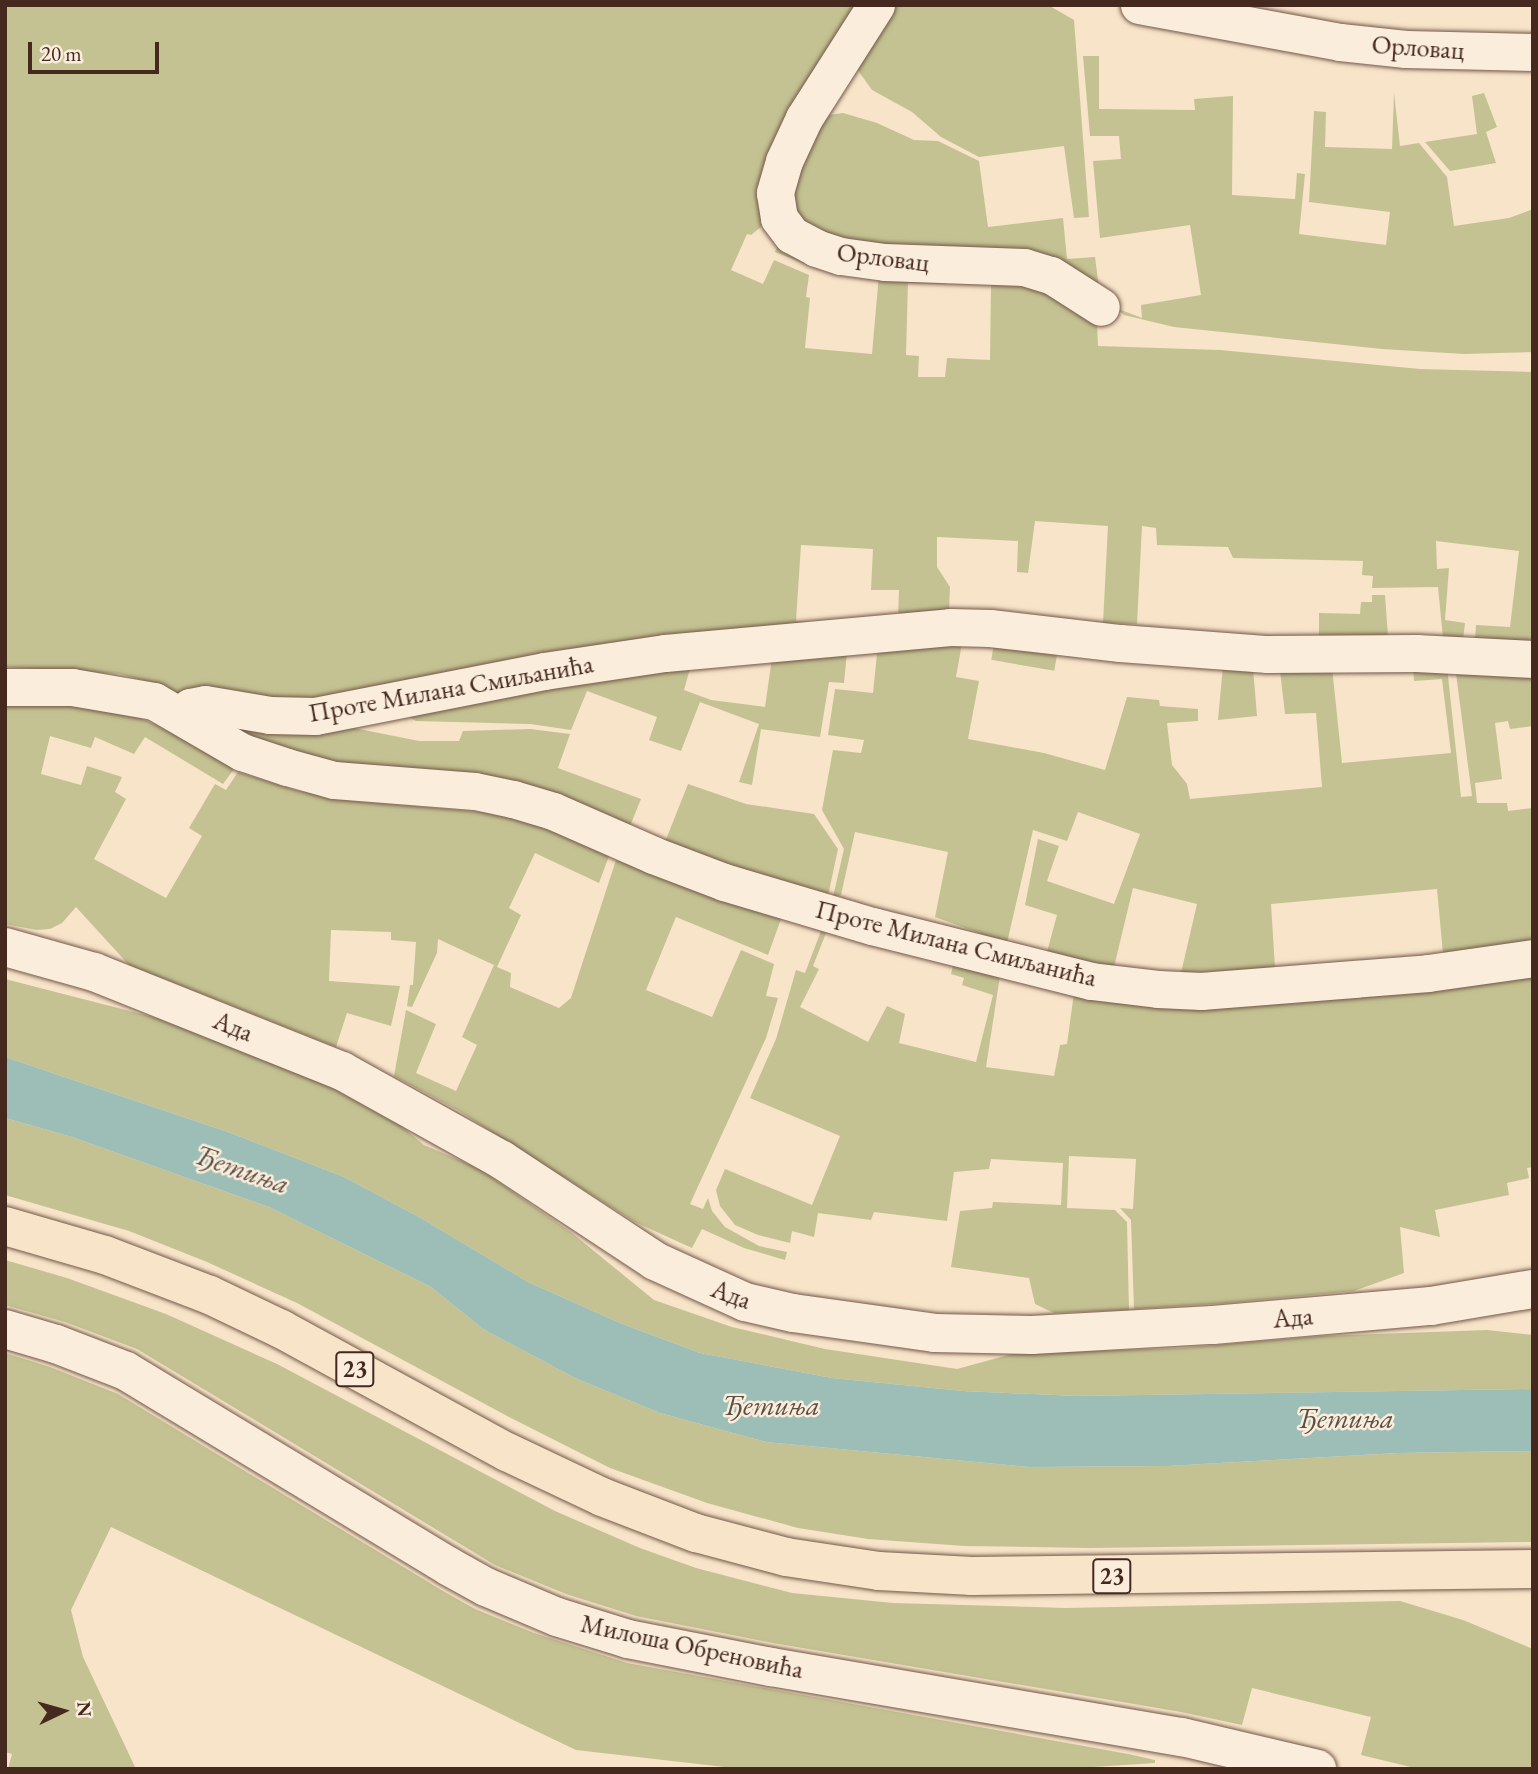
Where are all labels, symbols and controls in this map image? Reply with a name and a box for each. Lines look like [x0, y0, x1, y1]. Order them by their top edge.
scale bar [32, 28, 163, 72]
street label: Орловац [1371, 29, 1465, 67]
text: 20 m [41, 40, 82, 67]
street label: Орловац [835, 237, 931, 279]
street label: Проте Милана Смиљанића [306, 649, 596, 729]
street label: Проте Милана Смиљанића [812, 894, 1100, 994]
street label: Ада [209, 1005, 257, 1049]
water label: Ђетиња [190, 1137, 294, 1201]
street label: Ада [707, 1273, 755, 1317]
street label: Ада [1272, 1301, 1314, 1335]
road number: 23 [334, 1349, 376, 1390]
water label: Ђетиња [722, 1388, 820, 1422]
water label: Ђетиња [1296, 1401, 1394, 1435]
road number: 23 [1091, 1556, 1133, 1596]
street label: Милоша Обреновића [578, 1608, 806, 1686]
north arrow [28, 1676, 98, 1746]
text: N [71, 1700, 98, 1718]

